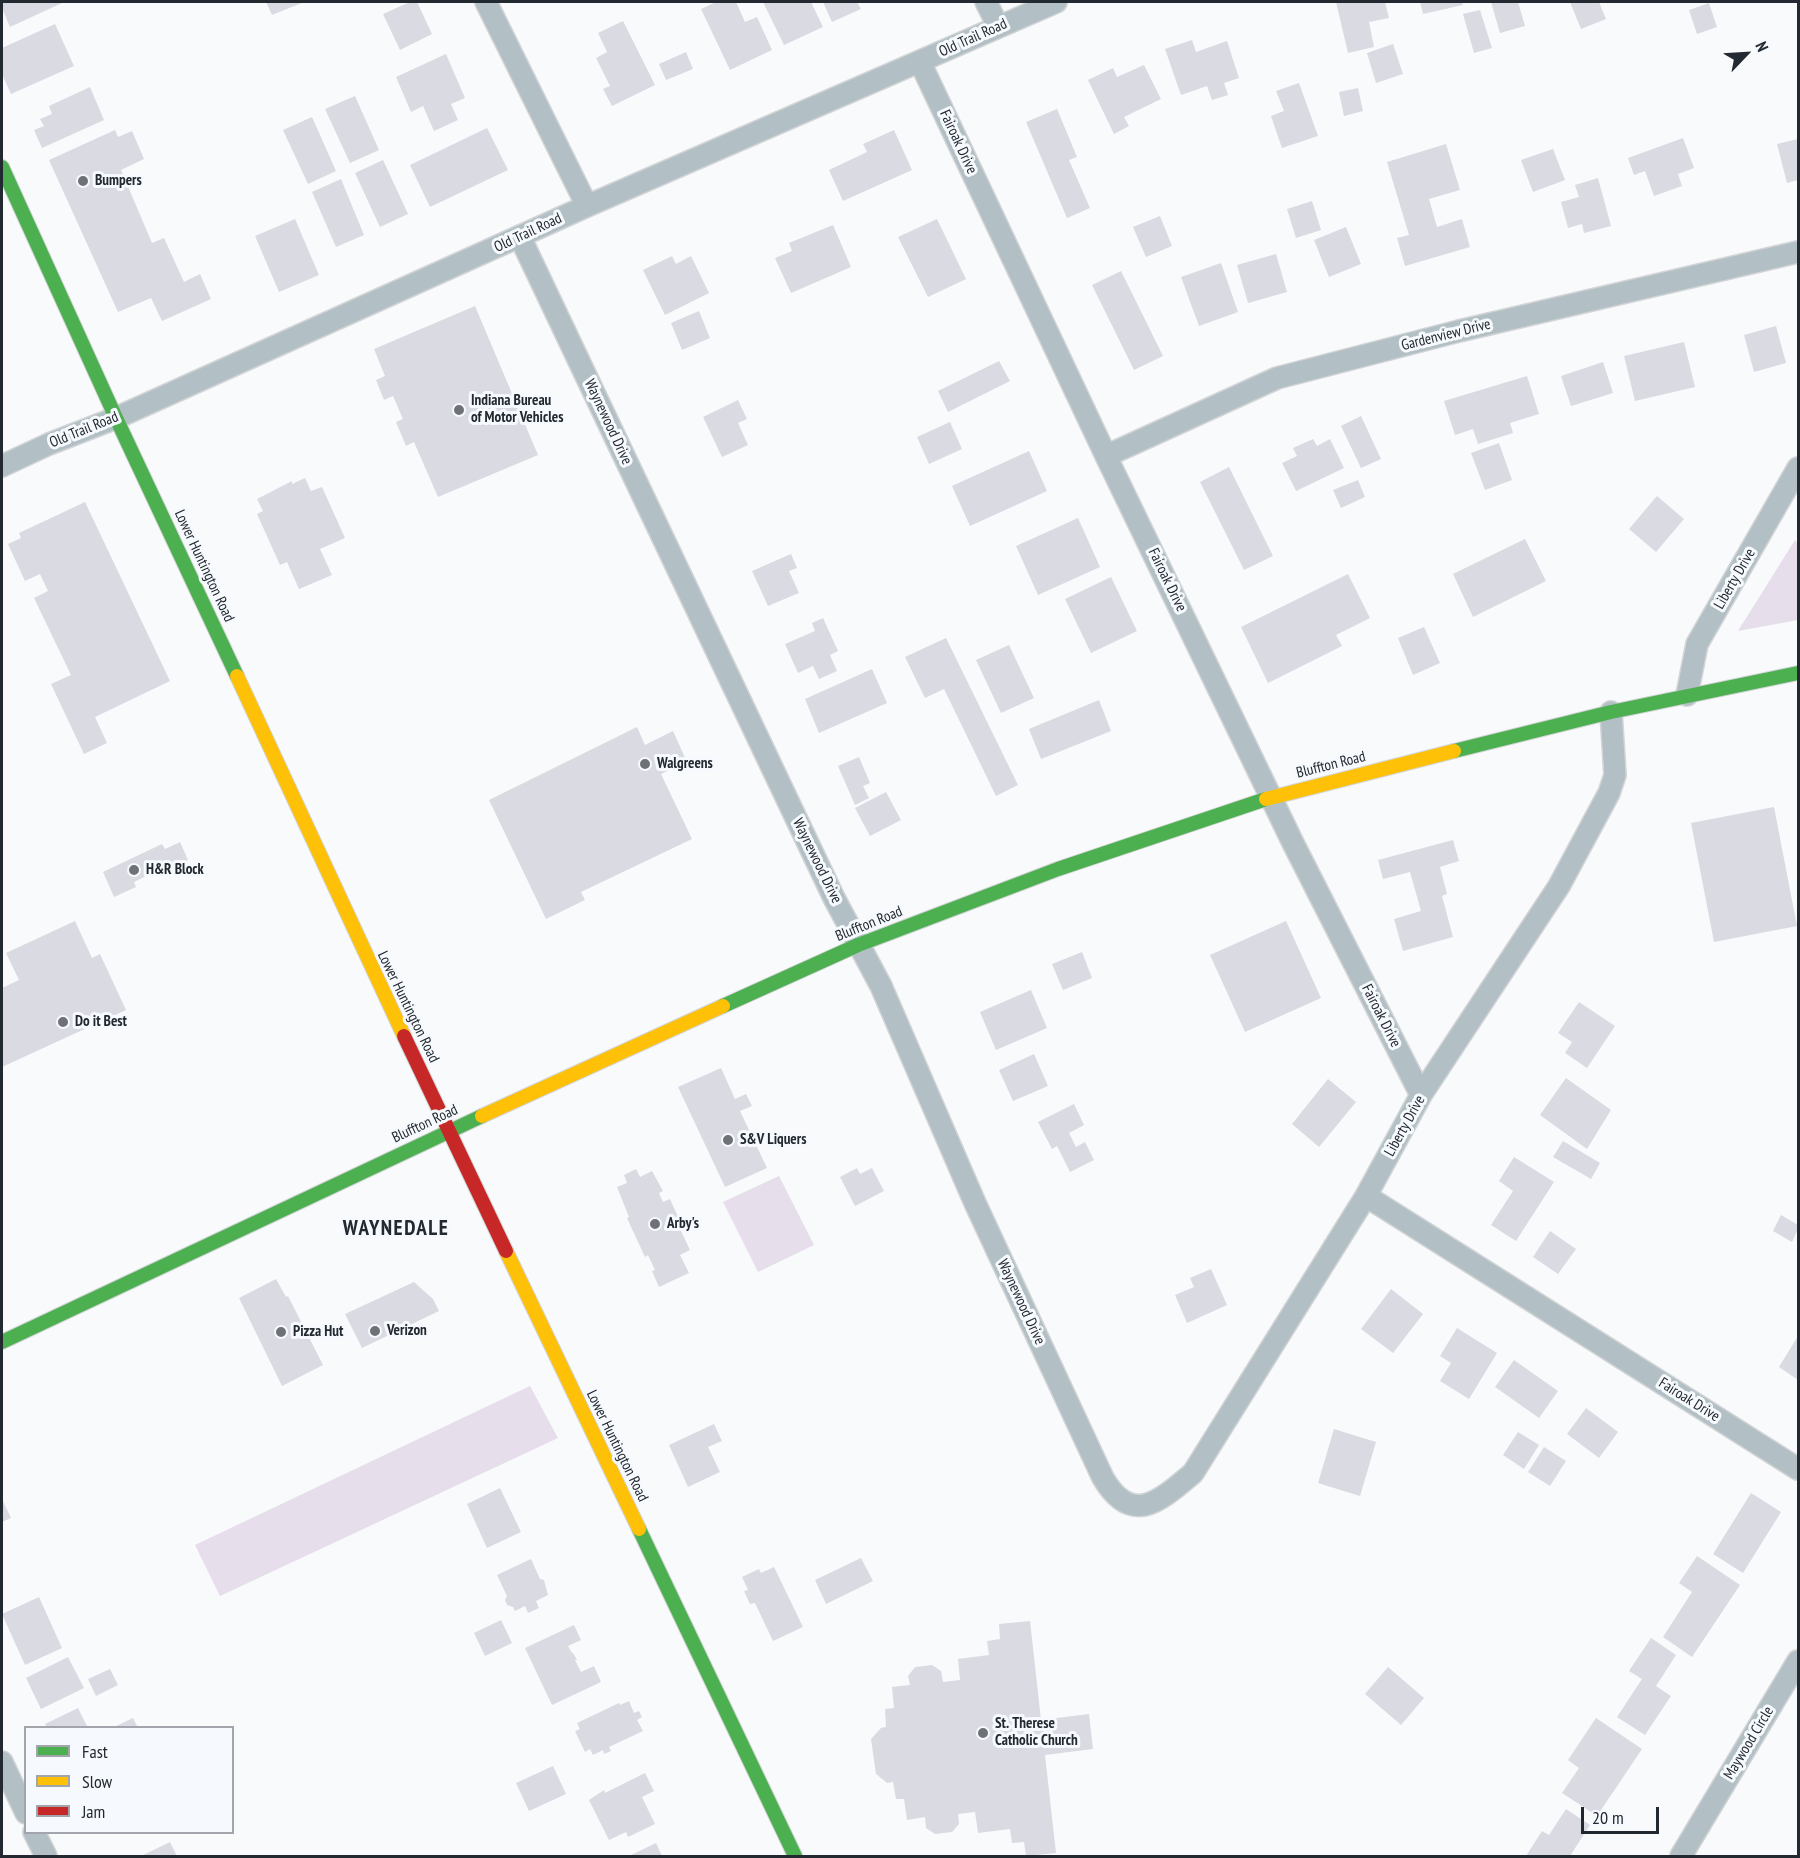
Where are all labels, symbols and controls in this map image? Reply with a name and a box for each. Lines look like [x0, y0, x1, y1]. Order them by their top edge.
street label: Old Trail Road [936, 15, 1010, 61]
north arrow [1716, 24, 1776, 84]
text: N [1751, 38, 1773, 55]
street label: Fairoak Drive [935, 107, 981, 177]
place label: Bumpers [95, 172, 142, 190]
marker: Bumpers [76, 174, 90, 188]
street label: Old Trail Road [491, 210, 565, 256]
street label: Gardenview Drive [1400, 315, 1492, 355]
street label: Waynewood Drive [580, 376, 636, 468]
place label: Indiana Bureau of Motor Vehicles [471, 392, 563, 427]
marker: Indiana Bureau of Motor Vehicles [452, 403, 466, 417]
street label: Old Trail Road [47, 408, 121, 452]
street label: Lower Huntington Road [170, 507, 238, 625]
street label: Fairoak Drive [1144, 545, 1190, 615]
street label: Liberty Drive [1711, 546, 1759, 612]
street label: Bluffton Road [1295, 748, 1367, 782]
place label: Walgreens [657, 755, 713, 773]
marker: Walgreens [638, 757, 652, 771]
street label: Waynewood Drive [789, 815, 845, 907]
place label: H&R Block [146, 861, 204, 879]
marker: H&R Block [127, 863, 141, 877]
street label: Bluffton Road [833, 902, 905, 946]
street label: Lower Huntington Road [373, 948, 443, 1066]
street label: Fairoak Drive [1357, 981, 1405, 1051]
place label: Do it Best [75, 1013, 127, 1031]
marker: Do it Best [56, 1015, 70, 1029]
street label: Liberty Drive [1381, 1092, 1429, 1160]
street label: Bluffton Road [389, 1101, 461, 1147]
place label: S&V Liquers [740, 1131, 806, 1149]
marker: S&V Liquers [721, 1133, 735, 1147]
place label: Arby's [667, 1215, 699, 1233]
district label: WAYNEDALE [343, 1216, 449, 1242]
marker: Arby's [648, 1217, 662, 1231]
street label: Waynewood Drive [993, 1256, 1049, 1348]
place label: Verizon [387, 1322, 427, 1340]
place label: Pizza Hut [293, 1323, 343, 1341]
marker: Verizon [368, 1324, 382, 1338]
marker: Pizza Hut [274, 1325, 288, 1339]
street label: Fairoak Drive [1655, 1374, 1723, 1426]
street label: Lower Huntington Road [582, 1387, 652, 1505]
street label: Maywood Circle [1720, 1703, 1778, 1783]
place label: St. Therese Catholic Church [995, 1715, 1078, 1750]
legend [24, 1726, 234, 1834]
marker: St. Therese Catholic Church [976, 1726, 990, 1740]
text: Fast [82, 1740, 108, 1763]
text: Slow [82, 1770, 112, 1793]
scale bar [1584, 1795, 1662, 1833]
text: Jam [82, 1800, 105, 1823]
text: 20 m [1592, 1806, 1624, 1829]

